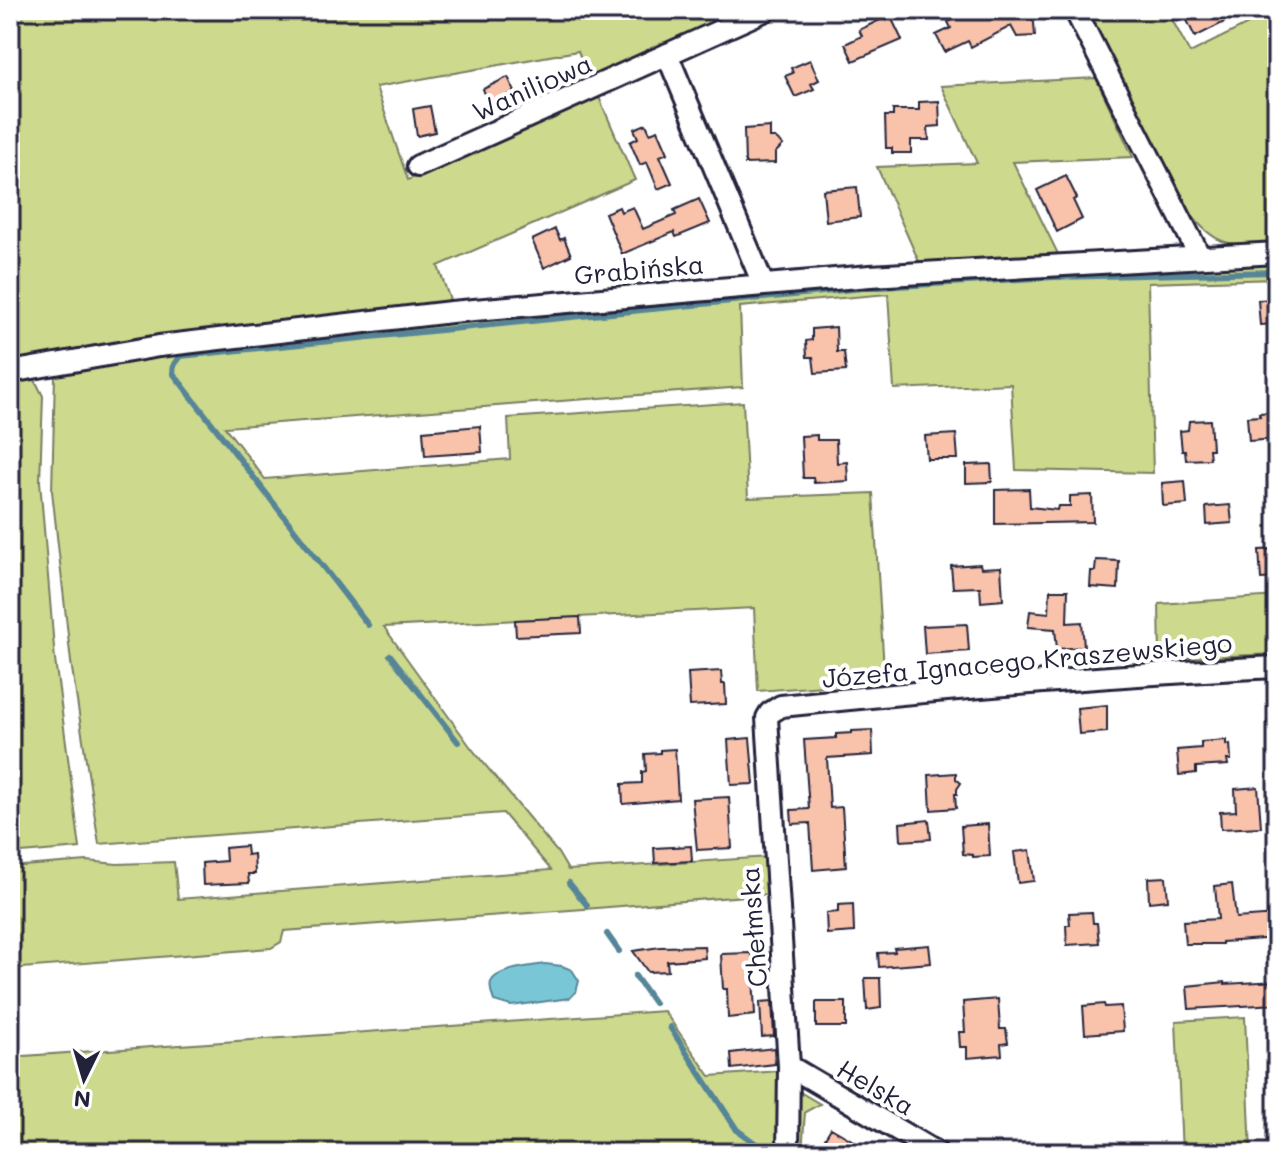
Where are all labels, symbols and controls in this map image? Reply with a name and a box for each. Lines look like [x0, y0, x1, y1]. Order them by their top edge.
street label: Waniliowa [467, 46, 597, 128]
street label: Grabińska [573, 246, 705, 292]
street label: Józefa Ignacego Kraszewskiego [821, 625, 1233, 695]
street label: Chełmska [732, 866, 774, 988]
north arrow [44, 1039, 124, 1119]
street label: Helska [831, 1051, 921, 1123]
text: N [73, 1084, 92, 1115]

